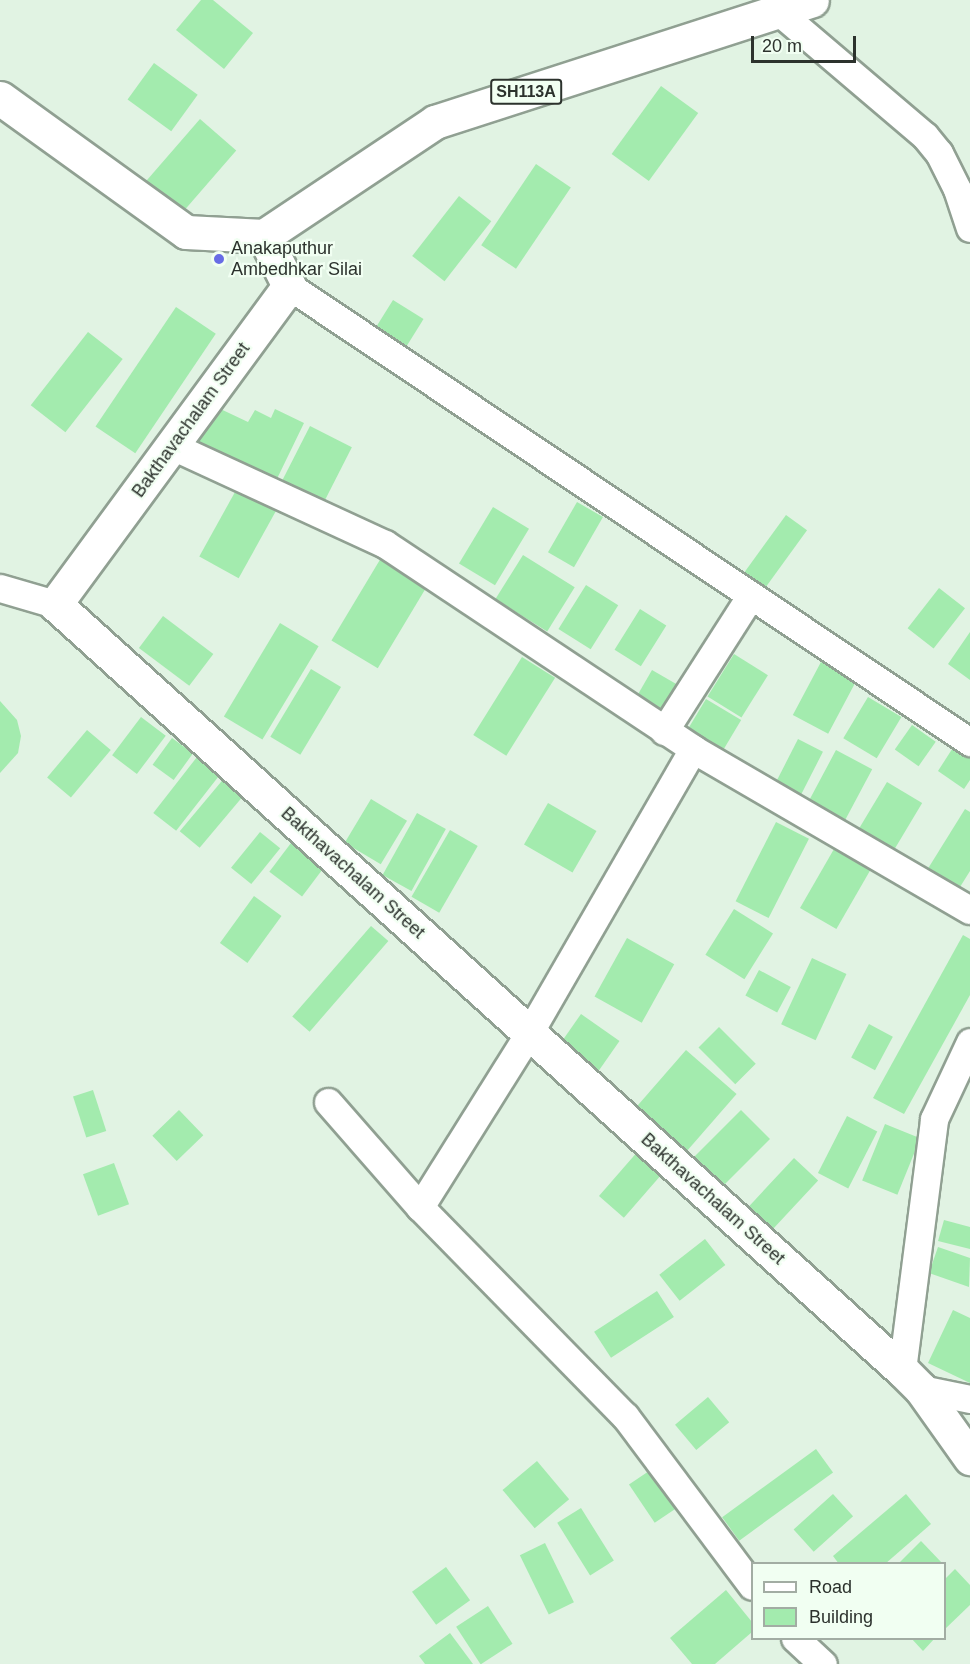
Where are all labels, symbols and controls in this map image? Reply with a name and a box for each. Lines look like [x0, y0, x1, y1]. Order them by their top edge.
scale bar [754, 24, 859, 62]
text: 20 m [762, 36, 802, 56]
road number: SH113A [490, 79, 562, 105]
place label: Anakaputhur Ambedhkar Silai [231, 238, 362, 280]
marker: Anakaputhur Ambedhkar Silai [212, 252, 226, 266]
street label: Bakthavachalam Street [128, 338, 254, 502]
street label: Bakthavachalam Street [277, 803, 429, 943]
street label: Bakthavachalam Street [637, 1129, 789, 1269]
legend [751, 1562, 946, 1640]
text: Road [809, 1577, 852, 1597]
text: Building [809, 1607, 873, 1627]

